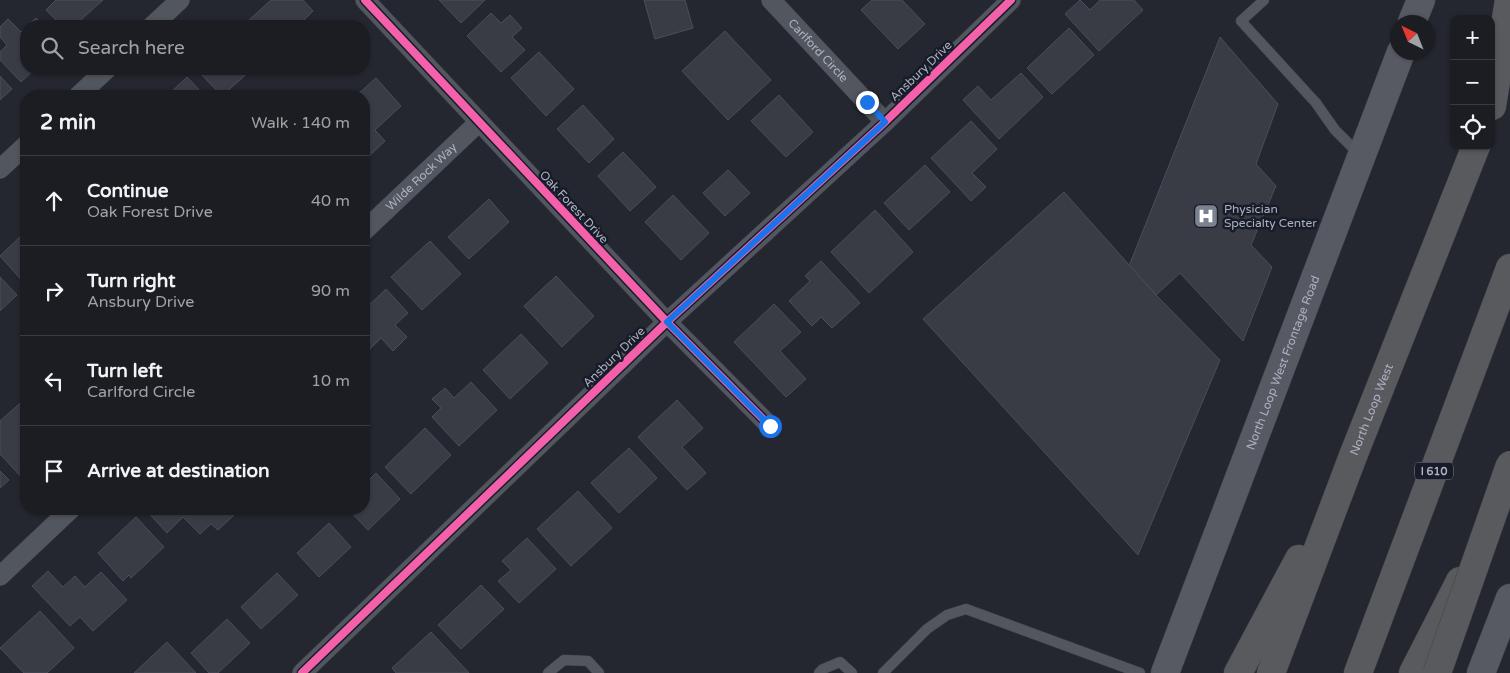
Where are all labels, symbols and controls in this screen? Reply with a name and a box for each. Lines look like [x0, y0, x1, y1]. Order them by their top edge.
north arrow [1390, 15, 1435, 60]
map controls [1450, 15, 1495, 150]
button: + [1450, 15, 1495, 60]
street label: Carlford Circle [785, 16, 851, 85]
search box [20, 20, 370, 75]
icon: search [38, 34, 66, 62]
text: Search here [78, 37, 185, 59]
street label: Ansbury Drive [887, 38, 955, 104]
button: − [1450, 60, 1495, 105]
route end [856, 91, 879, 114]
button: locate [1450, 105, 1495, 150]
text: 2 min [40, 110, 96, 135]
text: Walk · 140 m [251, 113, 350, 133]
street label: Wilde Rock Way [383, 139, 460, 213]
street label: Oak Forest Drive [537, 168, 611, 246]
text: Continue [87, 180, 169, 202]
icon: ahead [40, 187, 68, 215]
text: 40 m [311, 191, 350, 211]
text: Oak Forest Drive [87, 202, 213, 222]
place label: Physician Specialty Center [1224, 202, 1317, 230]
hospital icon: Physician Specialty Center [1193, 203, 1219, 229]
text: Turn right [87, 270, 175, 292]
street label: North Loop West Frontage Road [1243, 274, 1322, 452]
icon: right [40, 277, 68, 305]
text: 90 m [311, 281, 350, 301]
text: Ansbury Drive [87, 292, 194, 312]
street label: Ansbury Drive [580, 324, 648, 390]
text: Turn left [87, 360, 163, 382]
street label: North Loop West [1347, 361, 1396, 457]
icon: left [40, 367, 68, 395]
text: 10 m [311, 371, 350, 391]
text: Carlford Circle [87, 382, 195, 402]
route start [759, 415, 782, 438]
icon: arrive [40, 457, 68, 485]
text: Arrive at destination [87, 460, 270, 482]
road number: I 610 [1415, 462, 1453, 480]

